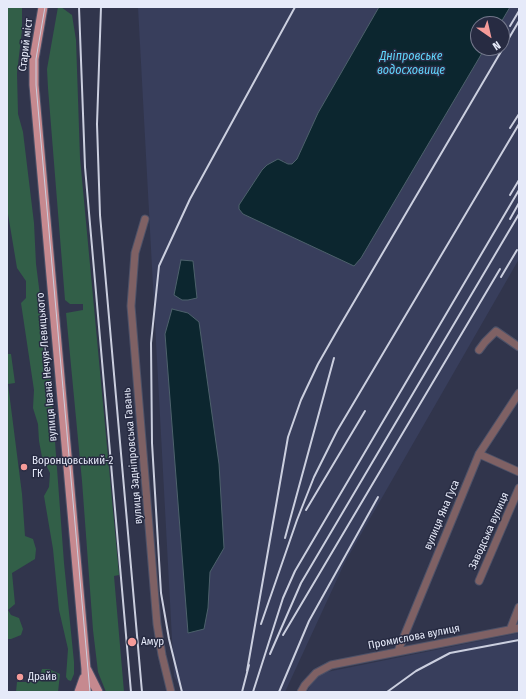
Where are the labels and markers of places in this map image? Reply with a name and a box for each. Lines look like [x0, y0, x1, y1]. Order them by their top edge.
place label: Воронцовський-2 ГК [32, 454, 113, 480]
marker: Воронцовський-2 ГК [19, 462, 29, 472]
place label: Амур [141, 635, 164, 649]
marker: Амур [126, 636, 138, 648]
place label: Драйв [28, 670, 57, 684]
marker: Драйв [15, 672, 25, 682]

